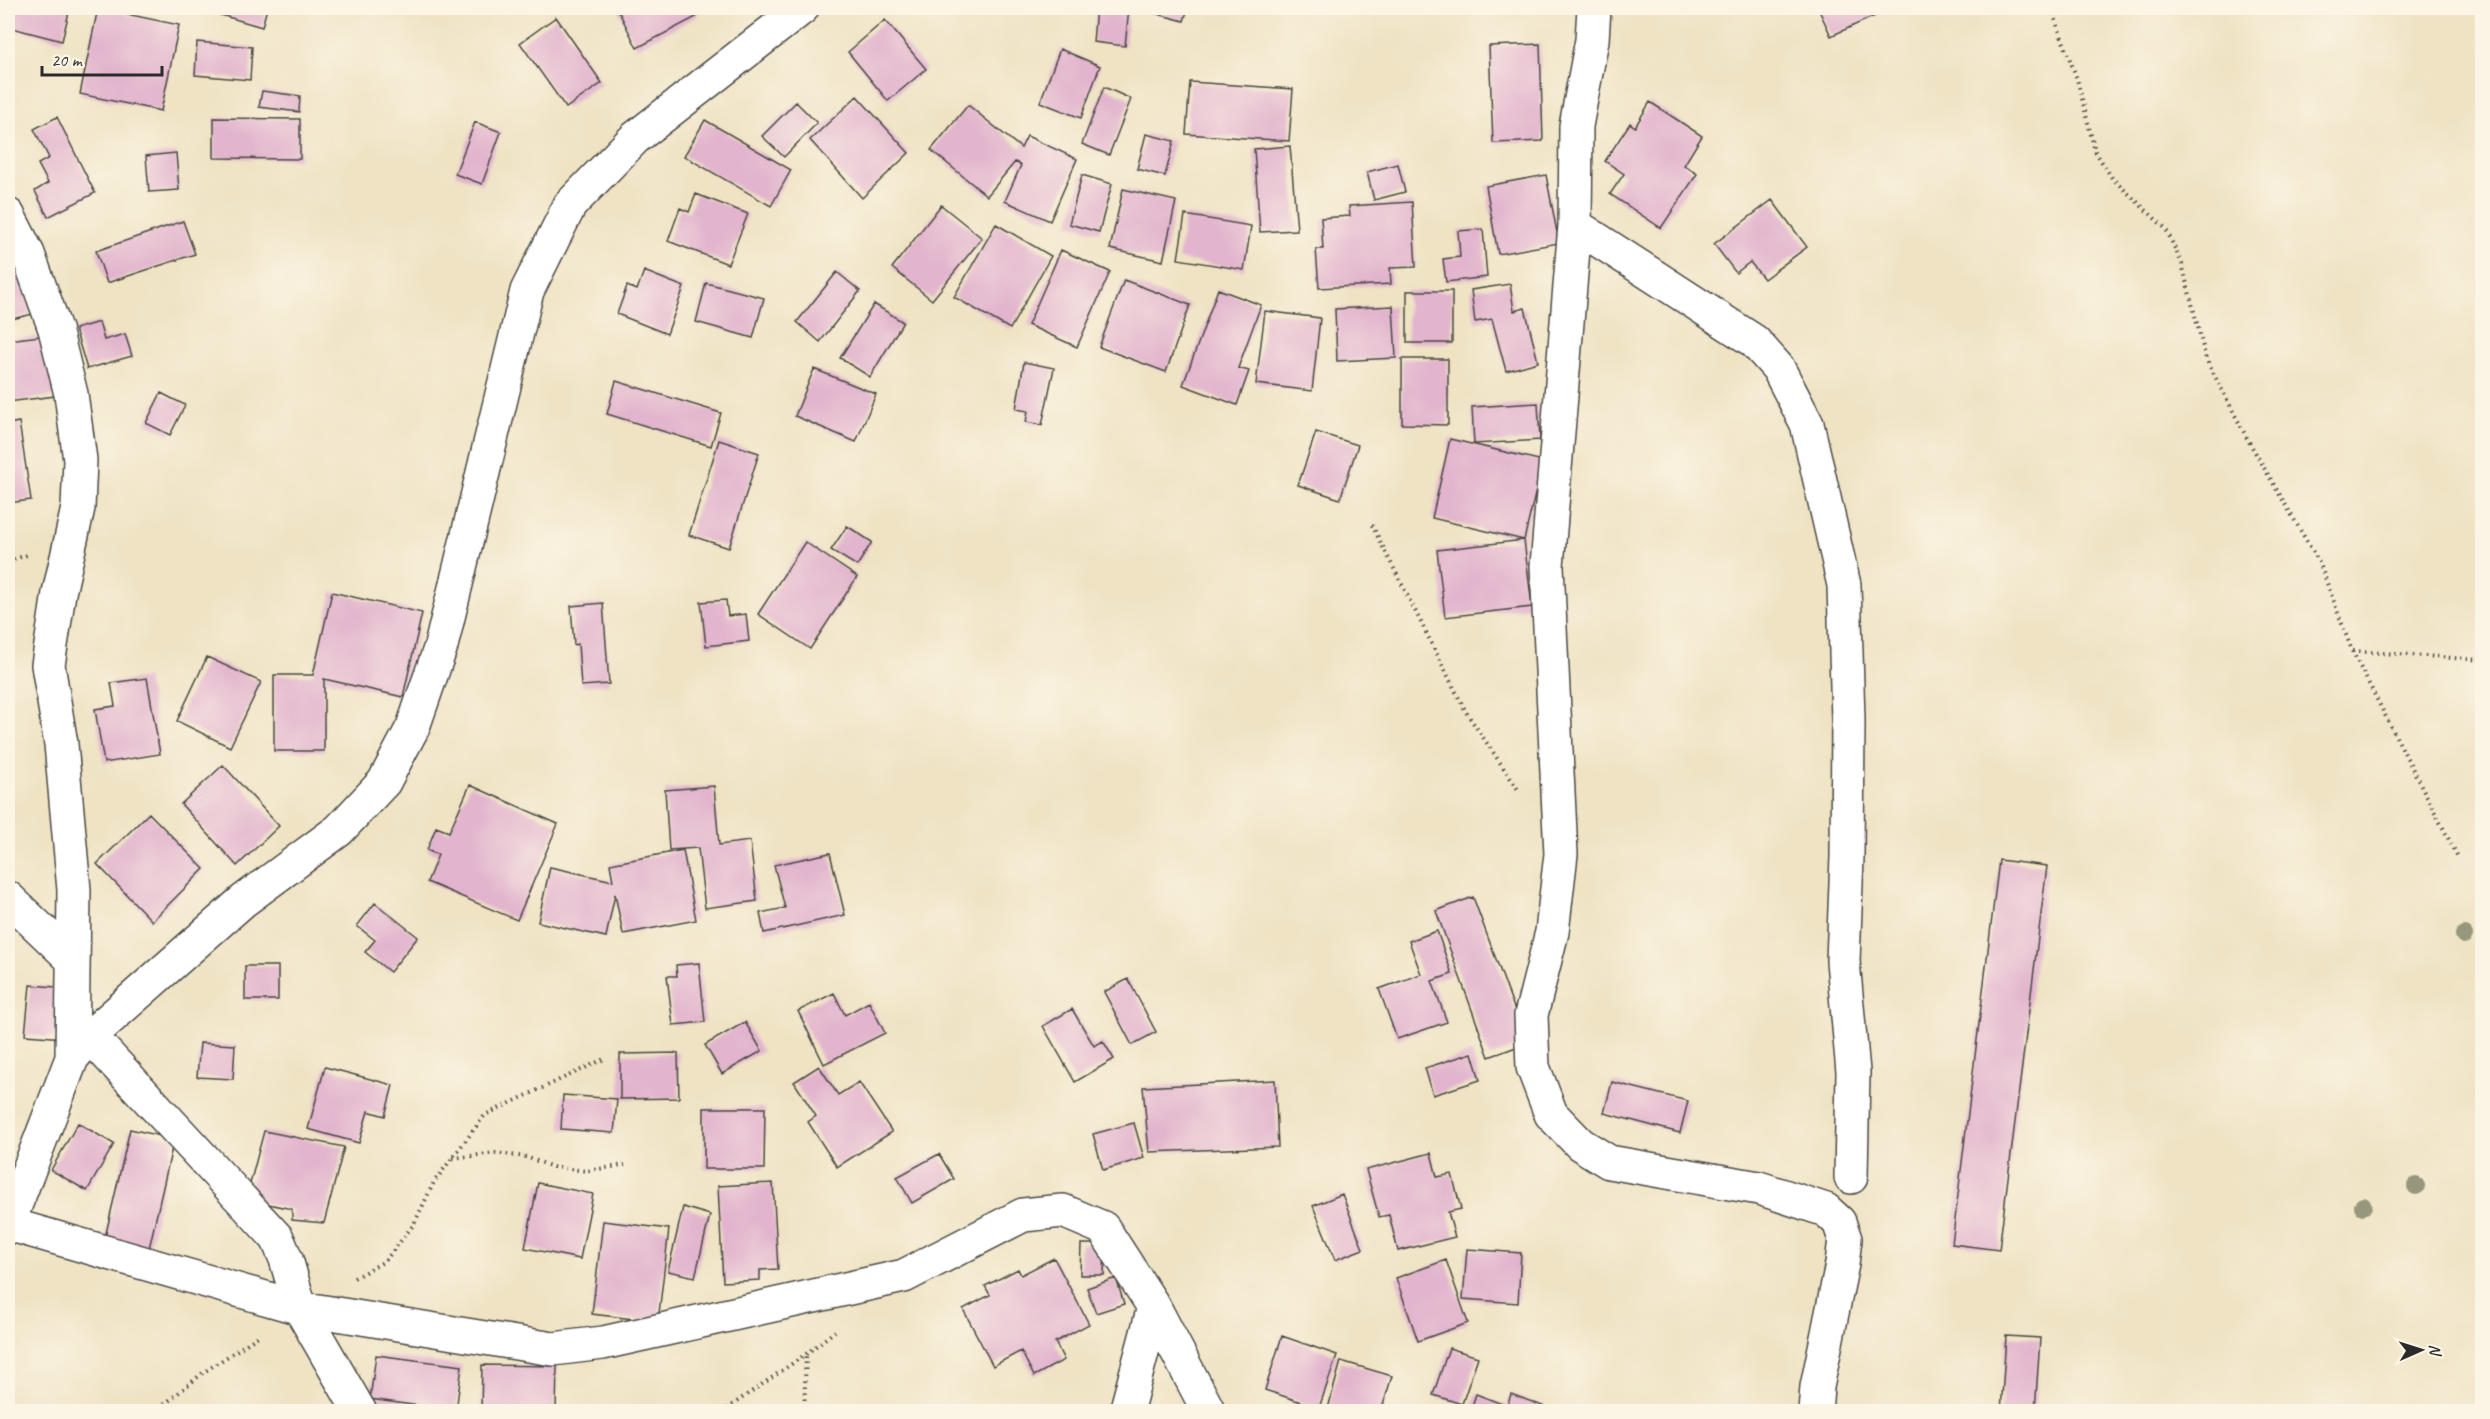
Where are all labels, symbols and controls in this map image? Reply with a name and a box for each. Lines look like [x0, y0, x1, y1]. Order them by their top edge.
scale bar [42, 39, 162, 77]
text: 20 m [51, 49, 84, 71]
north arrow [2391, 1320, 2451, 1380]
text: N [2425, 1344, 2445, 1358]

